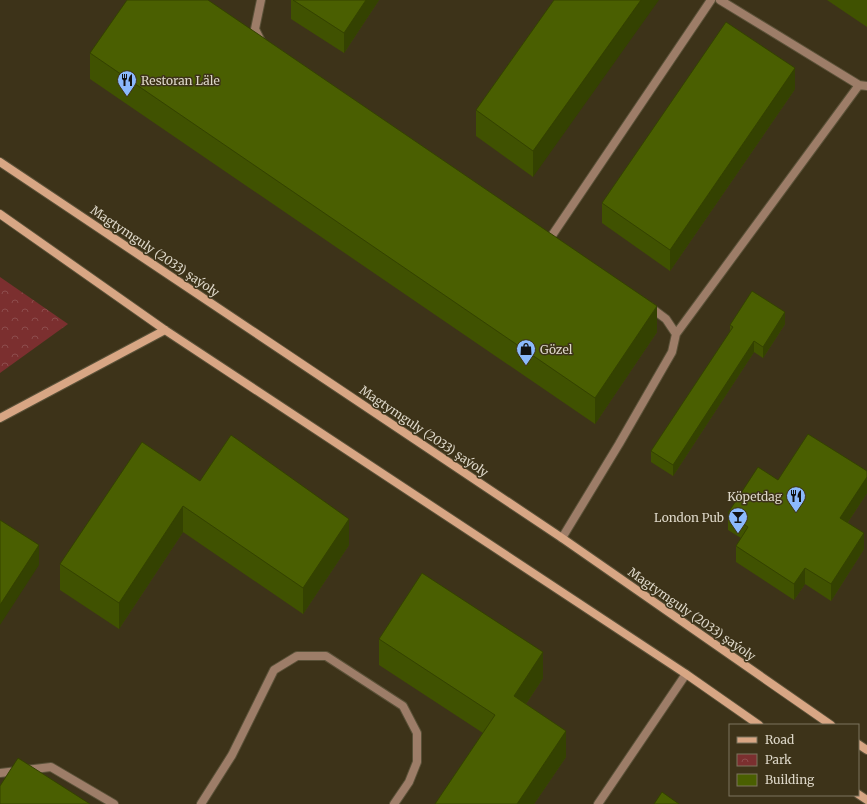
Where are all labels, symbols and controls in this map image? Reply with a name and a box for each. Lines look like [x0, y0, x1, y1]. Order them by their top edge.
restaurant icon: Restoran Läle [116, 69, 138, 97]
place label: Restoran Läle [141, 73, 220, 88]
street label: Magtymguly (2033) şaýoly [88, 202, 222, 300]
shop icon: Gözel [515, 338, 537, 366]
place label: Gözel [540, 342, 573, 357]
street label: Magtymguly (2033) şaýoly [357, 382, 491, 480]
restaurant icon: Köpetdag [785, 485, 807, 513]
place label: Köpetdag [727, 489, 783, 504]
bar icon: London Pub [727, 506, 749, 534]
place label: London Pub [654, 510, 724, 525]
street label: Magtymguly (2033) şaýoly [625, 564, 759, 664]
legend [729, 724, 859, 796]
text: Road [765, 732, 794, 747]
text: Park [765, 752, 792, 767]
text: Building [765, 772, 815, 787]

